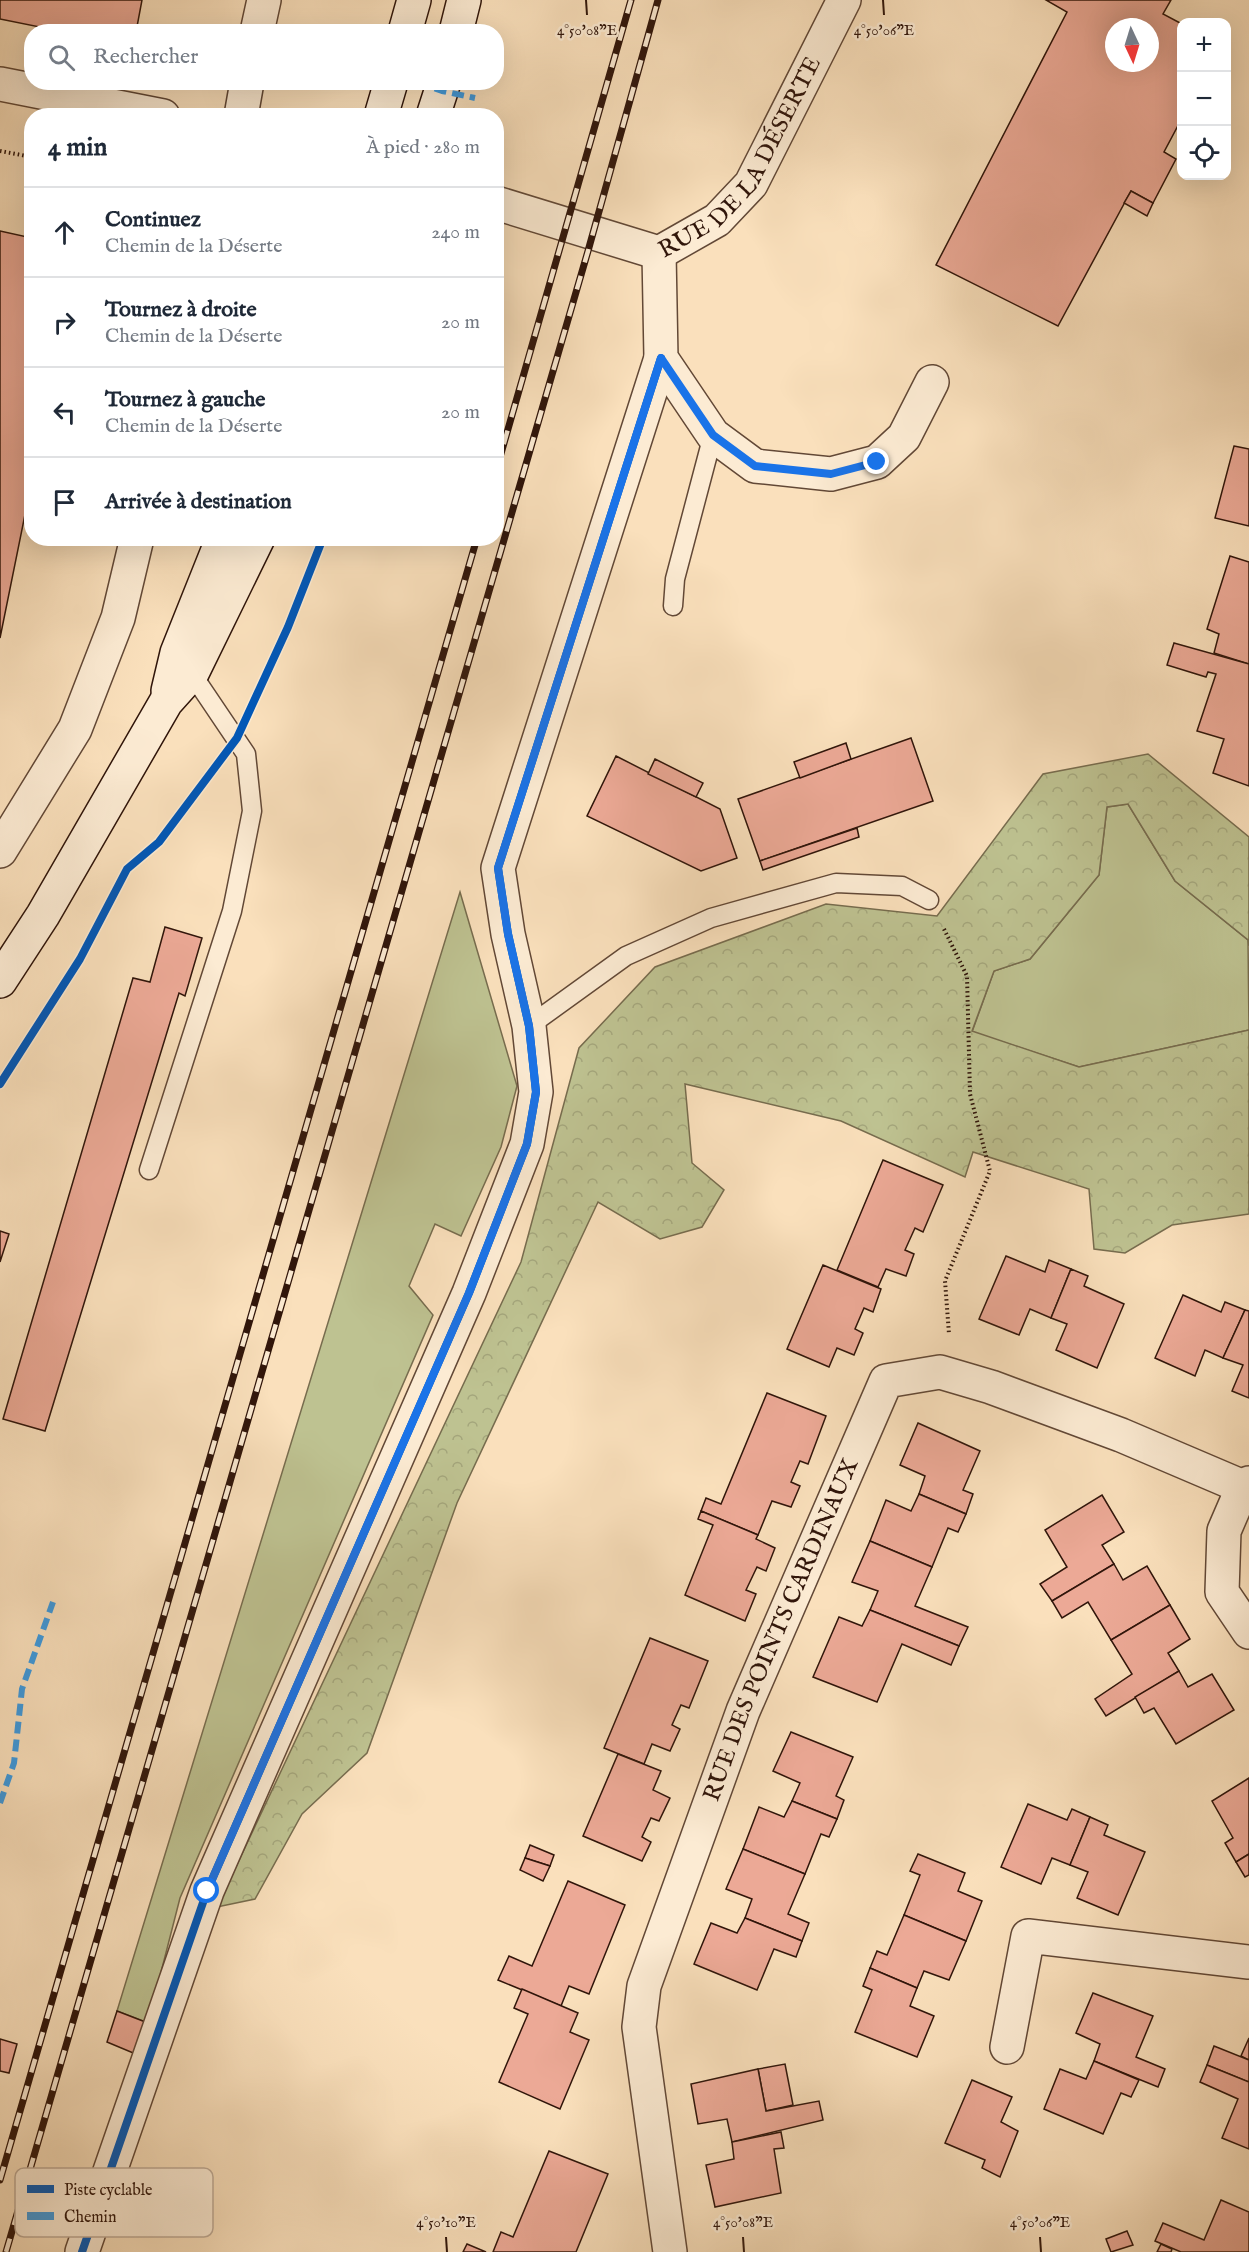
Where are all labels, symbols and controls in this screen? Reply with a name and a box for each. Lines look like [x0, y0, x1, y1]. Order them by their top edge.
north arrow [1105, 18, 1159, 72]
map controls [1177, 18, 1231, 180]
button: + [1177, 18, 1231, 72]
text: 4°50'08"E [557, 21, 617, 40]
text: 4°50'06"E [854, 21, 914, 40]
search box [24, 24, 504, 90]
icon: search [45, 41, 78, 74]
text: Rechercher [93, 43, 198, 71]
street label: RUE DE LA DÉSERTE [653, 51, 828, 266]
button: − [1177, 72, 1231, 126]
button: locate [1177, 126, 1231, 180]
text: 4 min [48, 131, 107, 164]
text: À pied · 280 m [366, 135, 480, 160]
text: Continuez [105, 206, 201, 234]
icon: ahead [48, 216, 81, 249]
text: 240 m [431, 220, 480, 245]
text: Chemin de la Déserte [105, 234, 282, 259]
text: Tournez à droite [105, 296, 256, 324]
icon: right [48, 306, 81, 339]
text: 20 m [441, 310, 480, 335]
text: Chemin de la Déserte [105, 324, 282, 349]
text: Tournez à gauche [105, 386, 265, 414]
icon: left [48, 396, 81, 429]
text: 20 m [441, 400, 480, 425]
text: Chemin de la Déserte [105, 414, 282, 439]
route end [863, 448, 889, 474]
icon: arrive [48, 486, 81, 519]
text: Arrivée à destination [105, 488, 292, 516]
street label: RUE DES POINTS CARDINAUX [696, 1453, 866, 1806]
route start [193, 1877, 219, 1903]
legend [15, 2168, 213, 2237]
text: Piste cyclable [64, 2181, 152, 2201]
text: Chemin [64, 2208, 117, 2228]
text: 4°50'10"E [416, 2213, 476, 2232]
text: 4°50'08"E [713, 2213, 773, 2232]
text: 4°50'06"E [1010, 2213, 1070, 2232]

